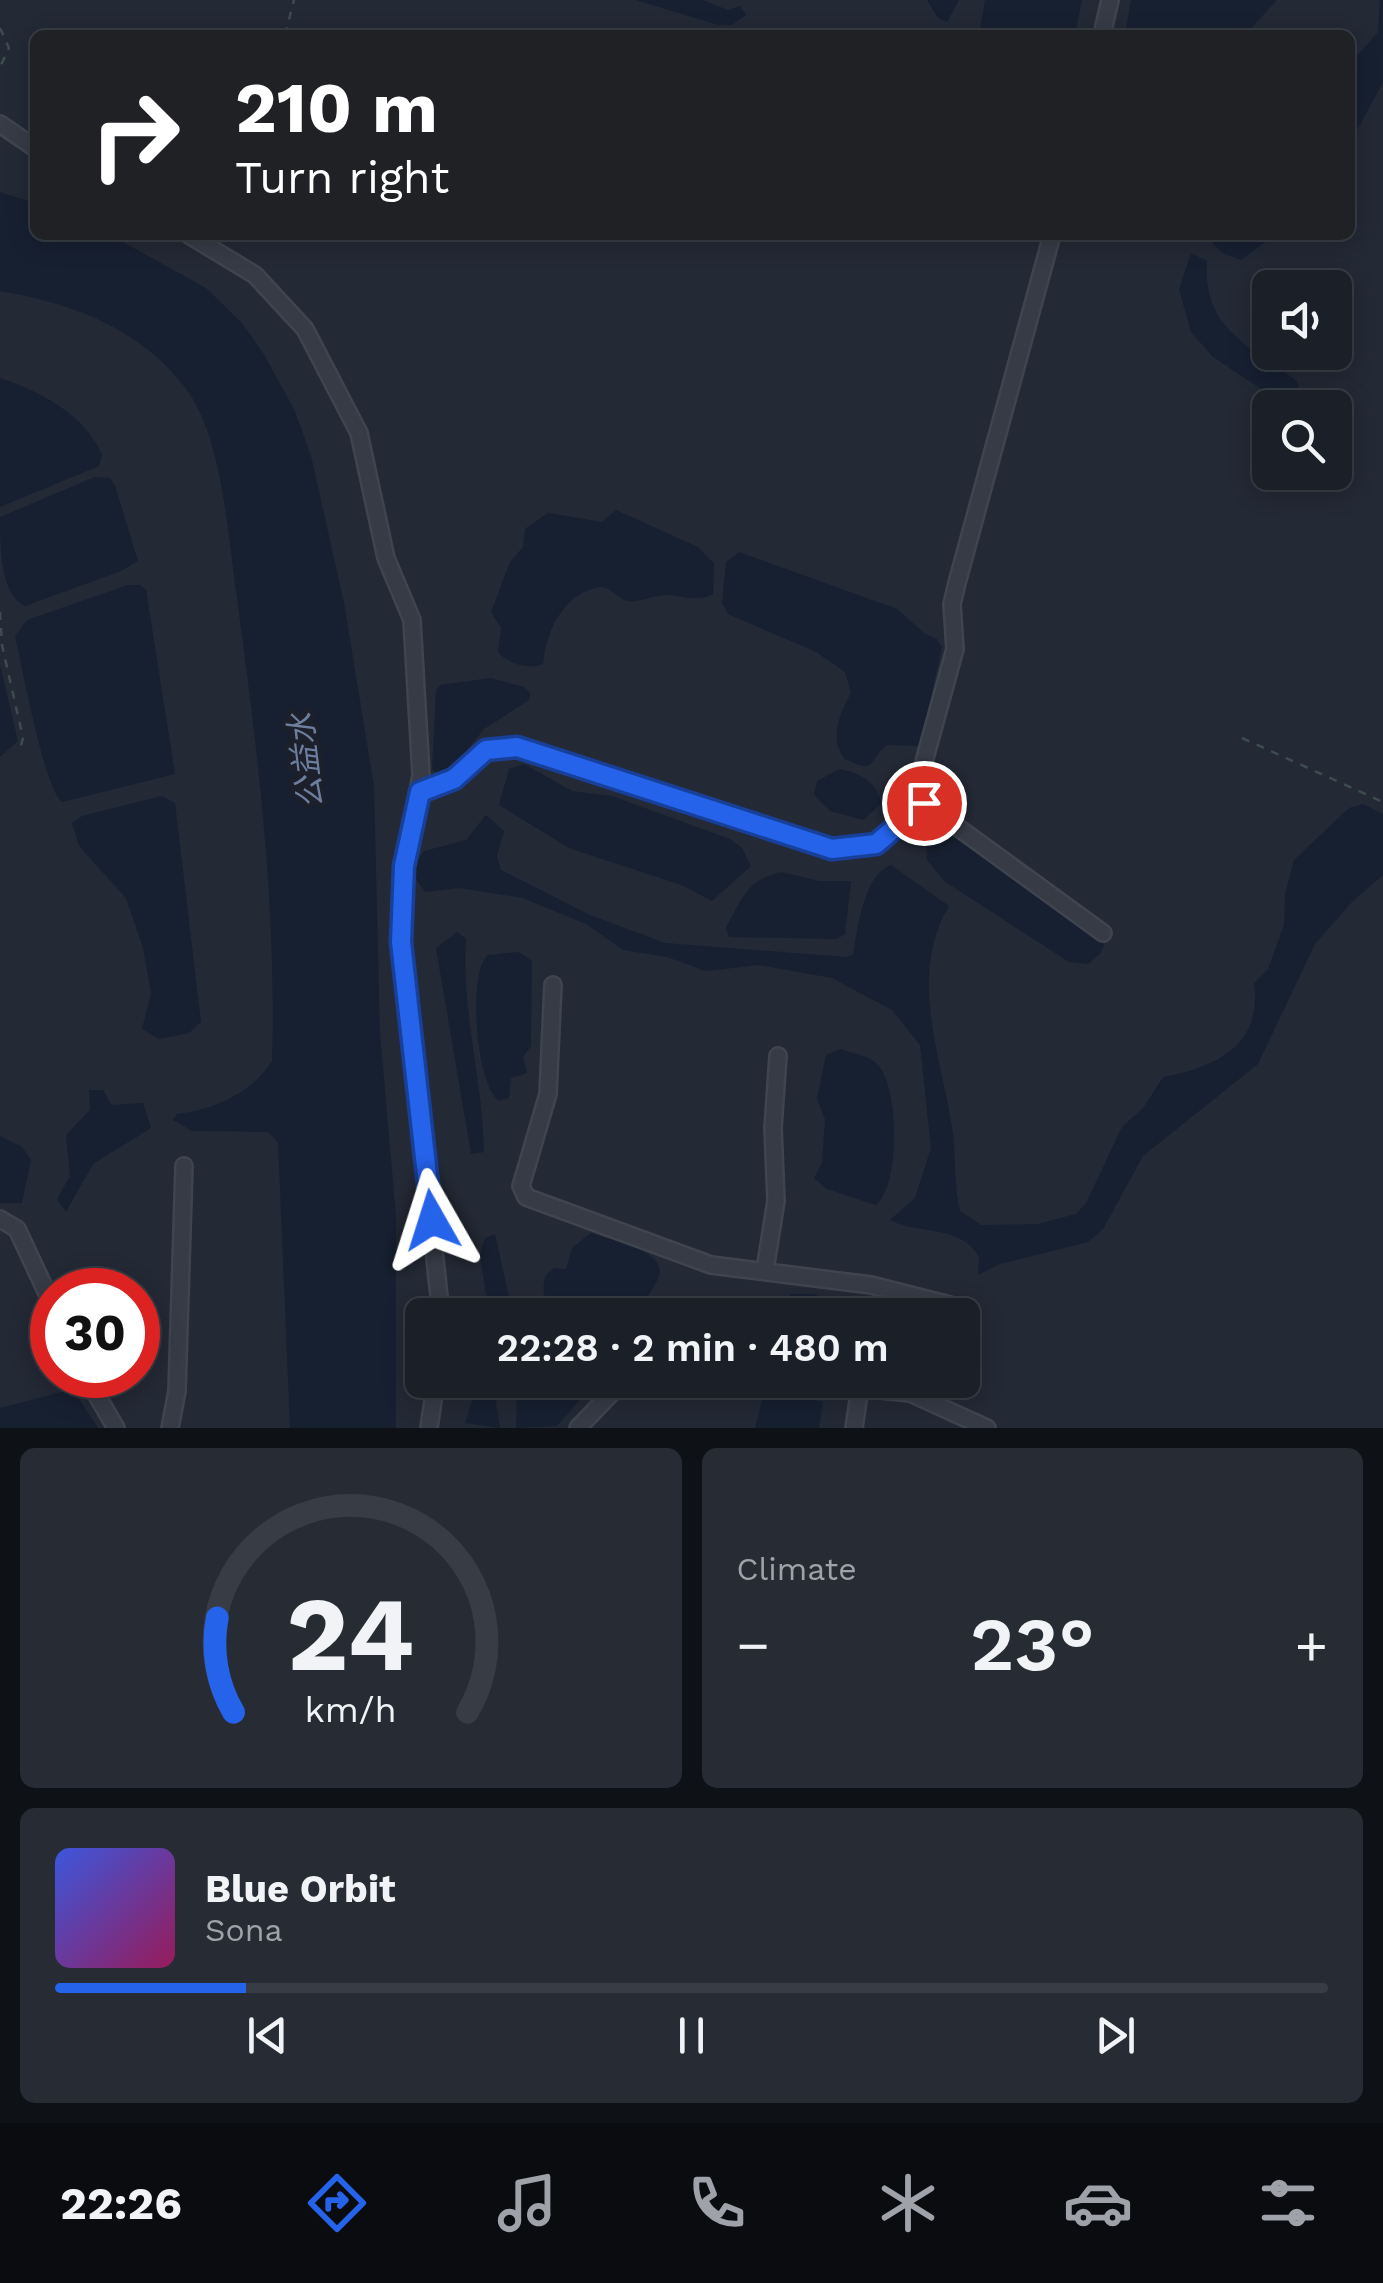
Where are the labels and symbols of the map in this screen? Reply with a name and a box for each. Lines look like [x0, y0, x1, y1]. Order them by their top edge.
water label: 公益水 [281, 709, 331, 811]
pin [882, 761, 967, 846]
position arrow [380, 1168, 484, 1272]
speed limit sign: 30 [30, 1268, 160, 1398]

